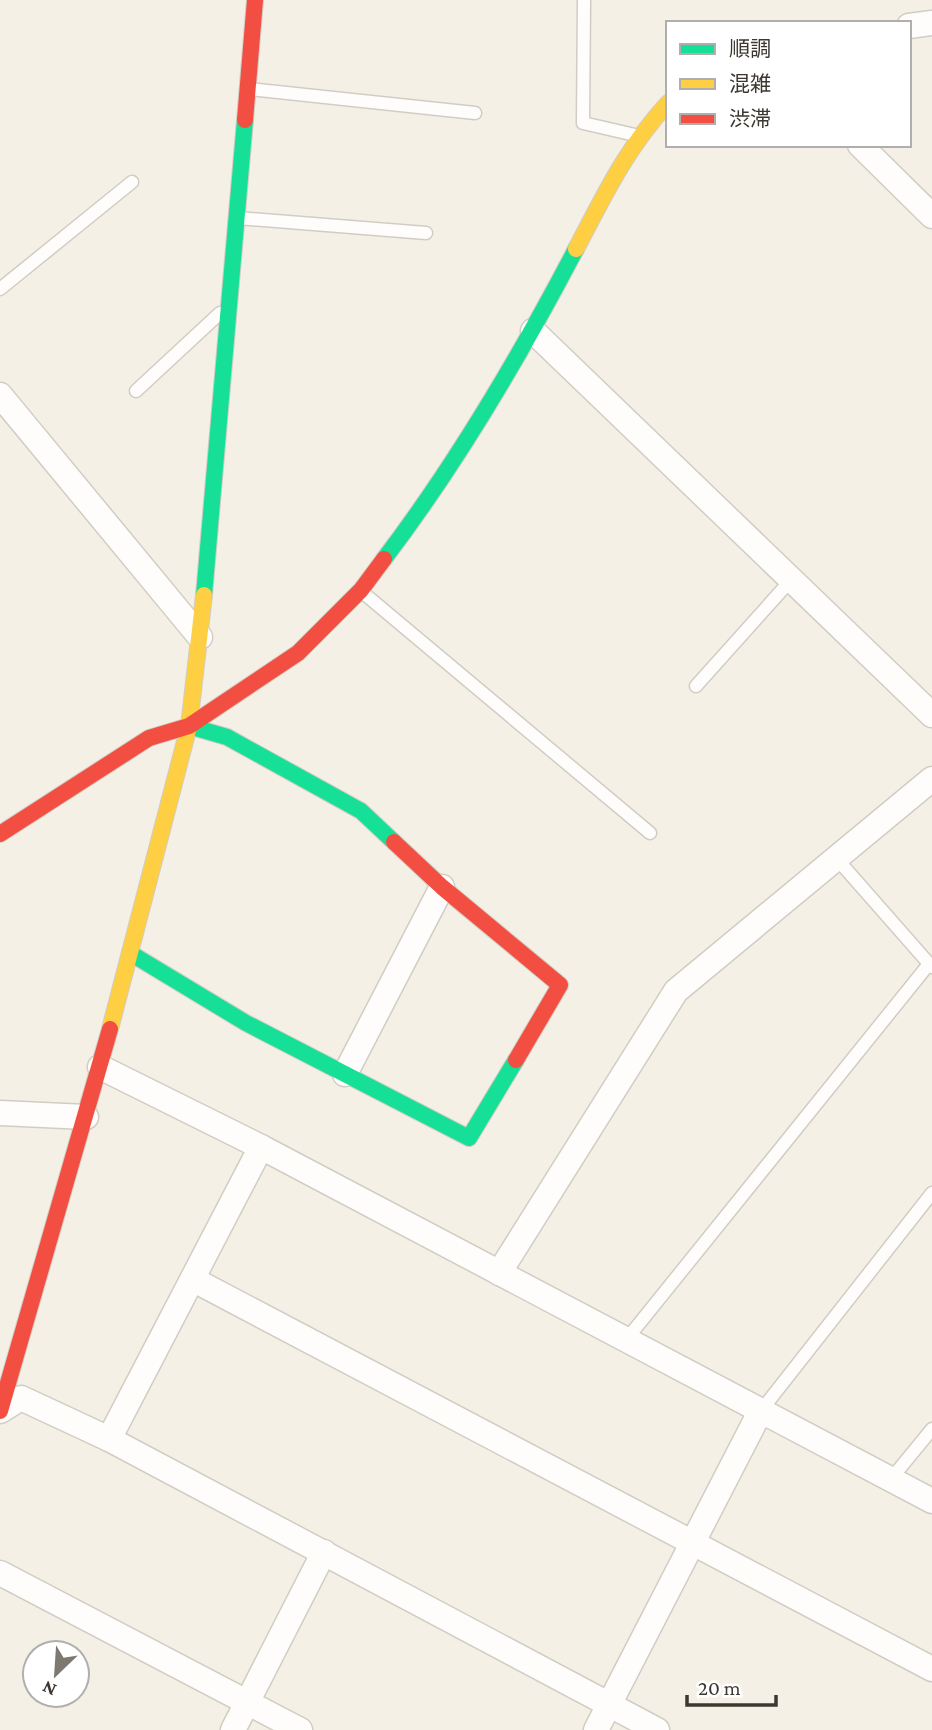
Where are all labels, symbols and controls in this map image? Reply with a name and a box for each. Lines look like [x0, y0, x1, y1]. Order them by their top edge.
legend [666, 21, 911, 147]
text: 順調 [729, 37, 771, 61]
text: 混雑 [729, 72, 771, 96]
text: 渋滞 [729, 107, 771, 131]
north arrow [21, 1639, 91, 1709]
scale bar [687, 1664, 776, 1708]
text: 20 m [698, 1676, 741, 1700]
text: N [39, 1677, 59, 1701]

